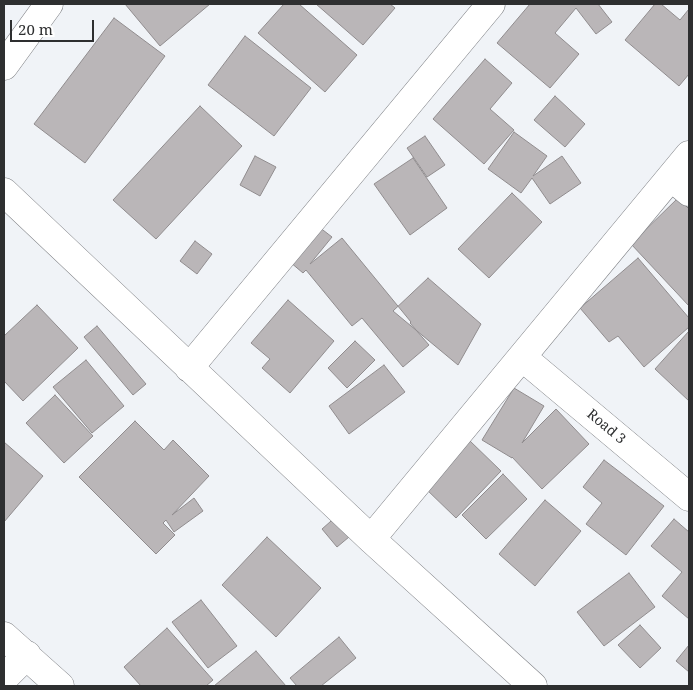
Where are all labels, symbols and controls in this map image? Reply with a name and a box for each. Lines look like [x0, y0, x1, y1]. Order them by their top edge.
scale bar [12, 10, 96, 42]
text: 20 m [18, 19, 53, 39]
street label: Road 3 [583, 406, 629, 448]

